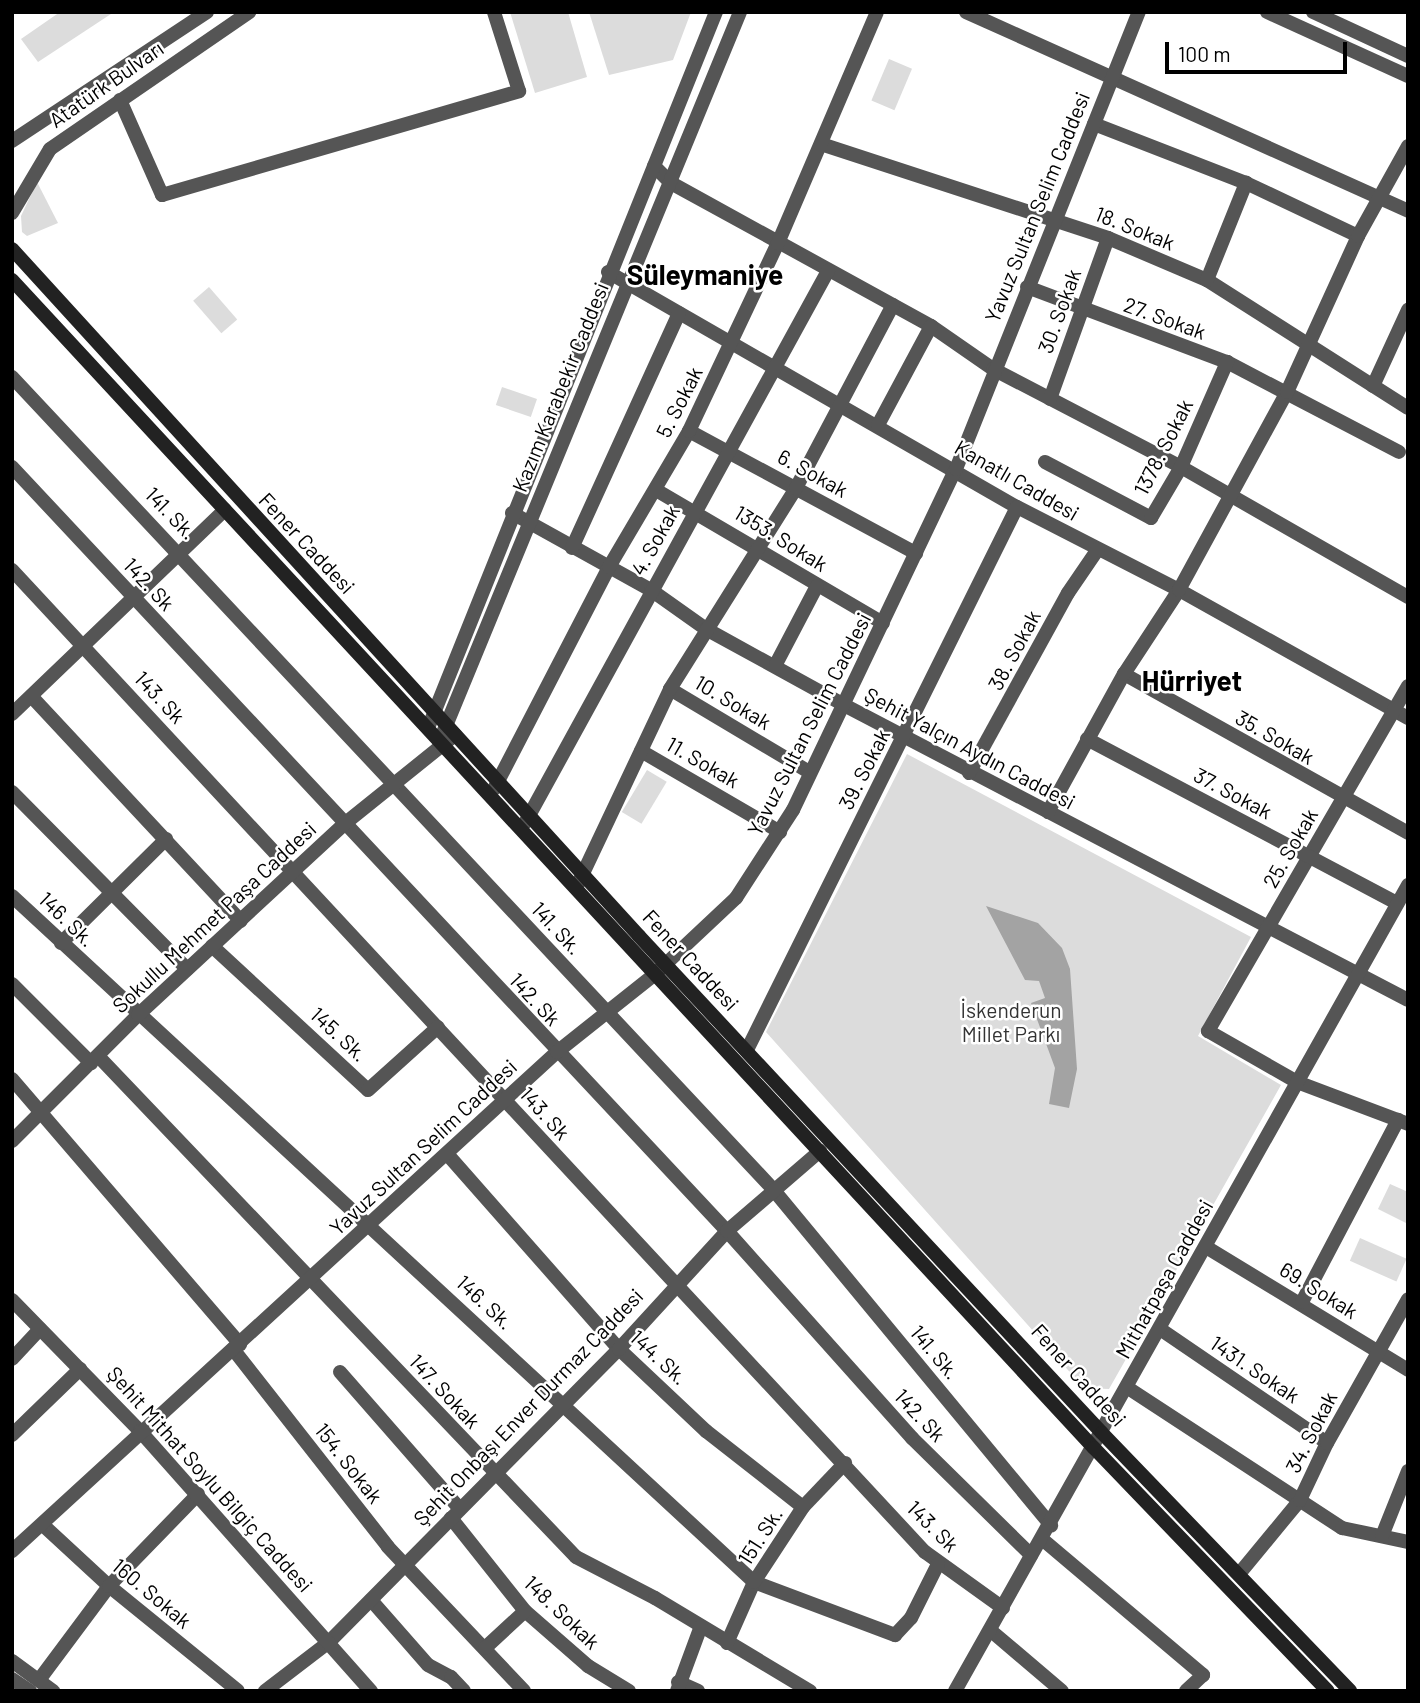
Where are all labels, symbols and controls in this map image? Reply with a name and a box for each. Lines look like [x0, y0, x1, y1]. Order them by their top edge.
scale bar [1168, 28, 1350, 72]
street label: Atatürk Bulvarı [44, 35, 168, 133]
text: 100 m [1178, 41, 1231, 66]
street label: Yavuz Sultan Selim Caddesi [979, 88, 1095, 326]
street label: 18. Sokak [1092, 201, 1178, 255]
district label: Süleymaniye [627, 257, 783, 291]
street label: 30. Sokak [1032, 265, 1086, 357]
street label: Kazım Karabekir Caddesi [506, 279, 614, 495]
street label: 27. Sokak [1120, 292, 1210, 344]
street label: 5. Sokak [650, 362, 708, 442]
street label: 1378. Sokak [1128, 395, 1198, 499]
street label: Kanatlı Caddesi [950, 434, 1084, 526]
street label: 6. Sokak [774, 444, 852, 502]
street label: 141. Sk. [140, 482, 202, 544]
street label: Fener Caddesi [254, 487, 360, 599]
street label: 1353. Sokak [730, 499, 832, 577]
street label: 4. Sokak [625, 500, 685, 580]
street label: 142. Sk [118, 552, 180, 616]
street label: 38. Sokak [982, 606, 1046, 694]
street label: Yavuz Sultan Selim Caddesi [742, 608, 876, 840]
district label: Hürriyet [1142, 663, 1242, 697]
street label: 143. Sk [129, 666, 191, 728]
street label: 10. Sokak [690, 669, 776, 735]
street label: Şehit Yalçın Aydın Caddesi [860, 682, 1080, 814]
street label: 35. Sokak [1231, 704, 1319, 770]
street label: 39. Sokak [833, 724, 895, 814]
street label: 11. Sokak [662, 731, 744, 793]
street label: 37. Sokak [1190, 762, 1276, 824]
street label: 25. Sokak [1257, 804, 1323, 892]
street label: Sokullu Mehmet Paşa Caddesi [107, 816, 321, 1018]
street label: 146. Sk. [34, 886, 100, 952]
street label: 141. Sk. [526, 896, 588, 960]
street label: Fener Caddesi [638, 904, 744, 1016]
street label: 142. Sk [504, 967, 566, 1031]
park label: İskenderun Millet Parkı [961, 997, 1061, 1047]
street label: 145. Sk. [305, 1001, 373, 1067]
street label: Yavuz Sultan Selim Caddesi [324, 1054, 522, 1240]
street label: 143. Sk [515, 1081, 575, 1145]
street label: Mithatpaşa Caddesi [1110, 1195, 1218, 1363]
street label: 69. Sokak [1275, 1256, 1363, 1324]
street label: 146. Sk. [451, 1269, 519, 1335]
street label: Şehit Onbaşı Enver Durmaz Caddesi [408, 1283, 648, 1531]
street label: Fener Caddesi [1026, 1319, 1132, 1431]
street label: 141. Sk. [905, 1320, 965, 1384]
street label: 144. Sk. [625, 1324, 693, 1390]
street label: 1431. Sokak [1206, 1330, 1304, 1408]
street label: 147. Sokak [404, 1349, 486, 1433]
street label: Şehit Mithat Soylu Bilgiç Caddesi [102, 1361, 318, 1597]
street label: 142. Sk [889, 1383, 951, 1447]
street label: 34. Sokak [1280, 1387, 1342, 1477]
street label: 154. Sokak [310, 1418, 388, 1508]
street label: 143. Sk [902, 1495, 964, 1557]
street label: 151. Sk. [732, 1502, 788, 1570]
street label: 160. Sokak [107, 1553, 197, 1633]
street label: 148. Sokak [519, 1570, 605, 1654]

